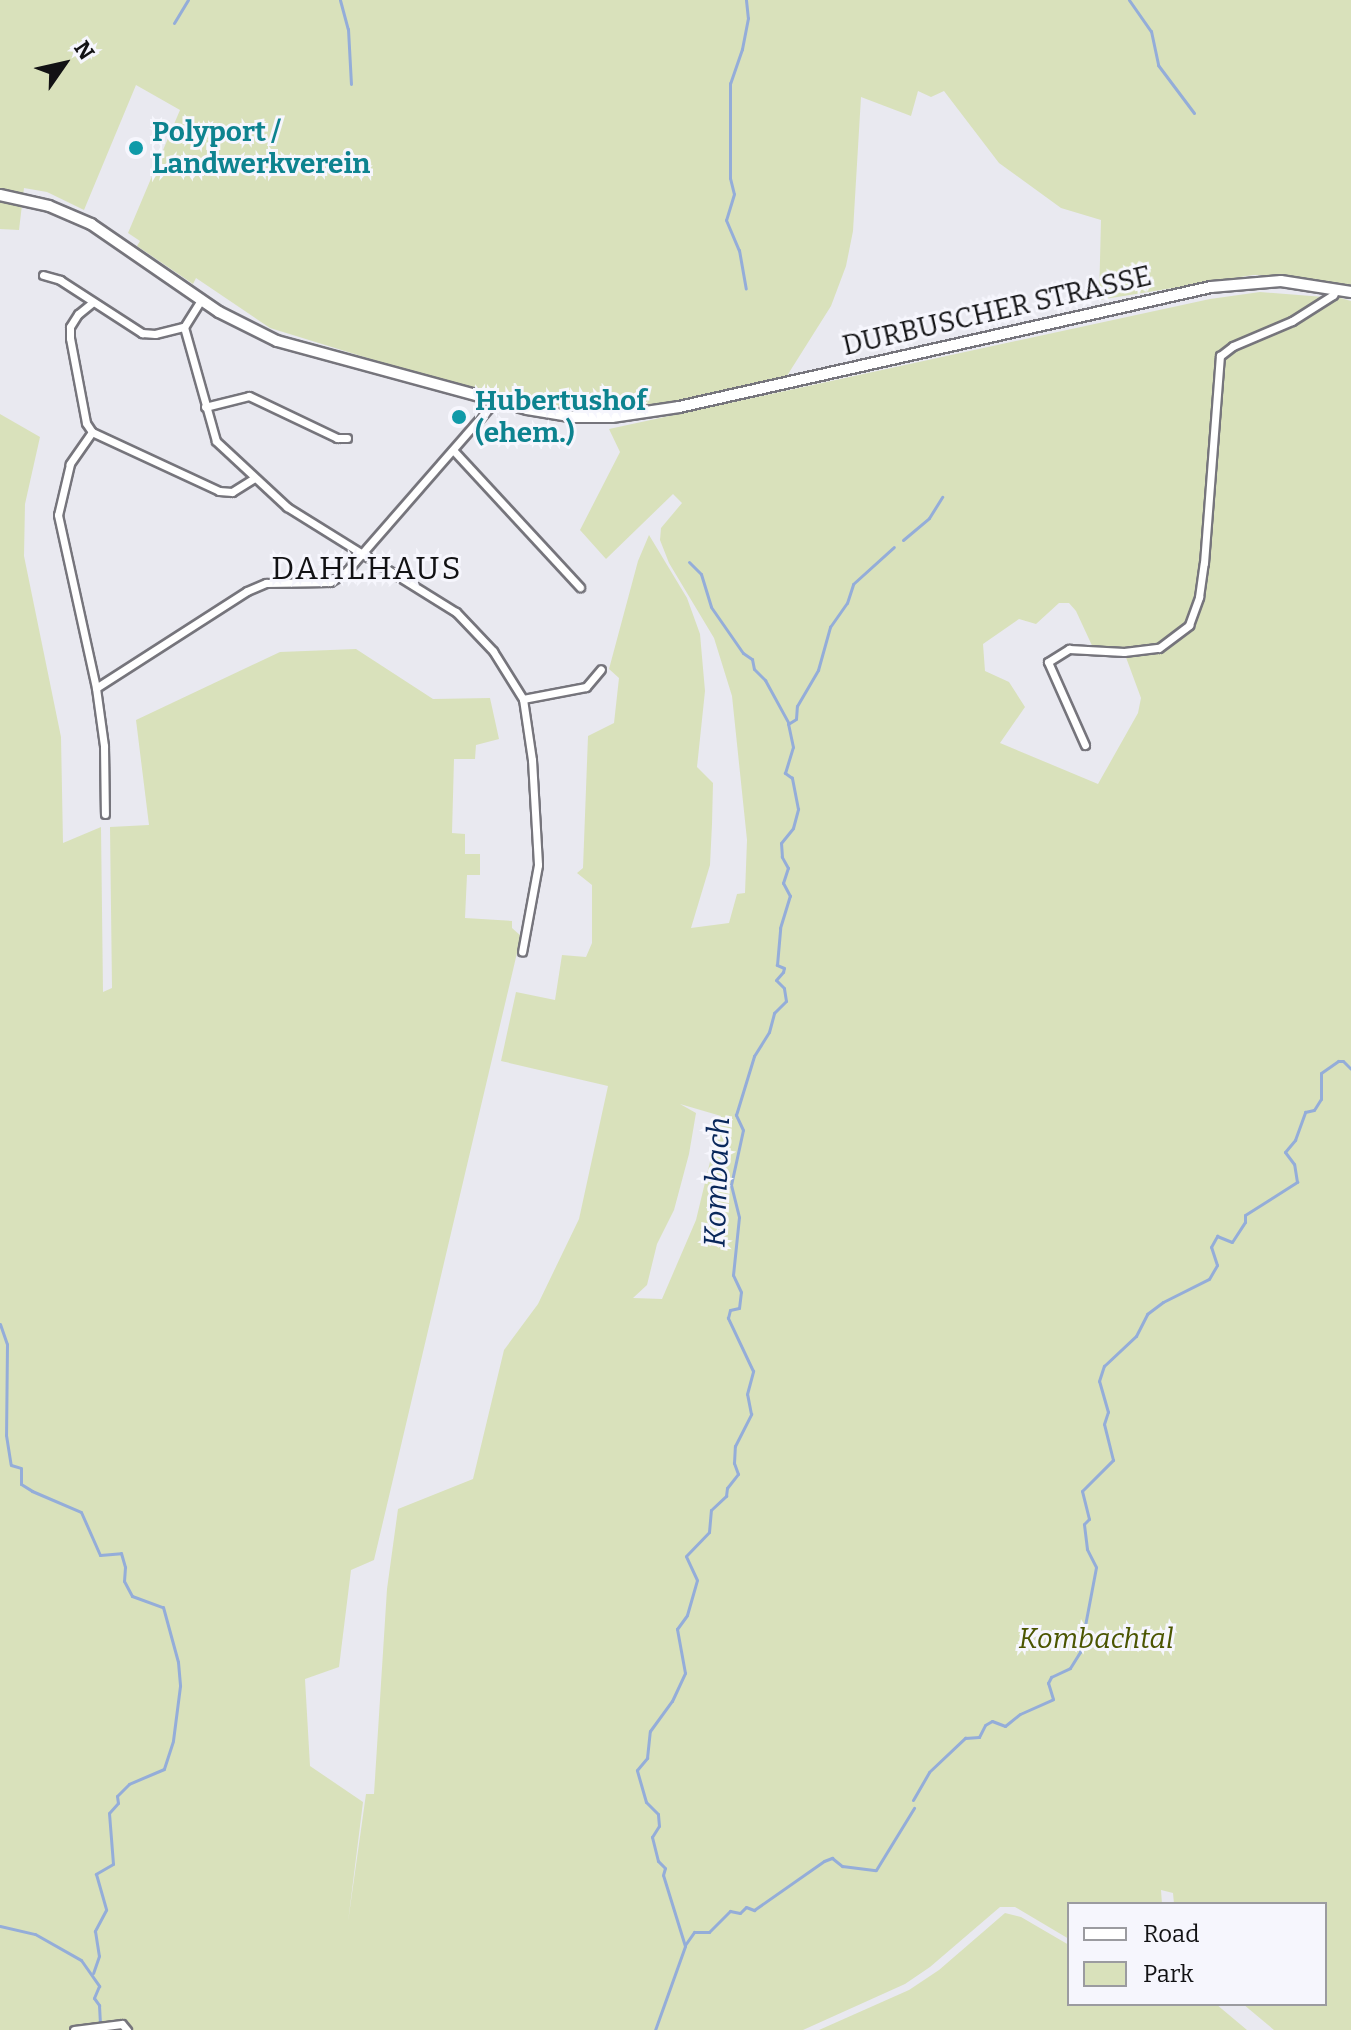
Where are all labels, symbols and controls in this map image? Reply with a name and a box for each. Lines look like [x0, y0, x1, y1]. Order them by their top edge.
north arrow [24, 24, 104, 104]
text: N [68, 36, 100, 65]
place label: Polyport / Landwerkverein [152, 115, 370, 181]
marker: Polyport / Landwerkverein [127, 139, 145, 157]
street label: DURBUSCHER STRASSE [839, 259, 1155, 363]
place label: Hubertushof (ehem.) [475, 384, 647, 450]
marker: Hubertushof (ehem.) [450, 408, 468, 426]
district label: DAHLHAUS [271, 549, 463, 587]
water label: Kombach [697, 1116, 737, 1248]
park label: Kombachtal [1018, 1622, 1174, 1656]
legend [1067, 1902, 1327, 2006]
text: Road [1143, 1920, 1199, 1948]
text: Park [1143, 1960, 1194, 1988]

